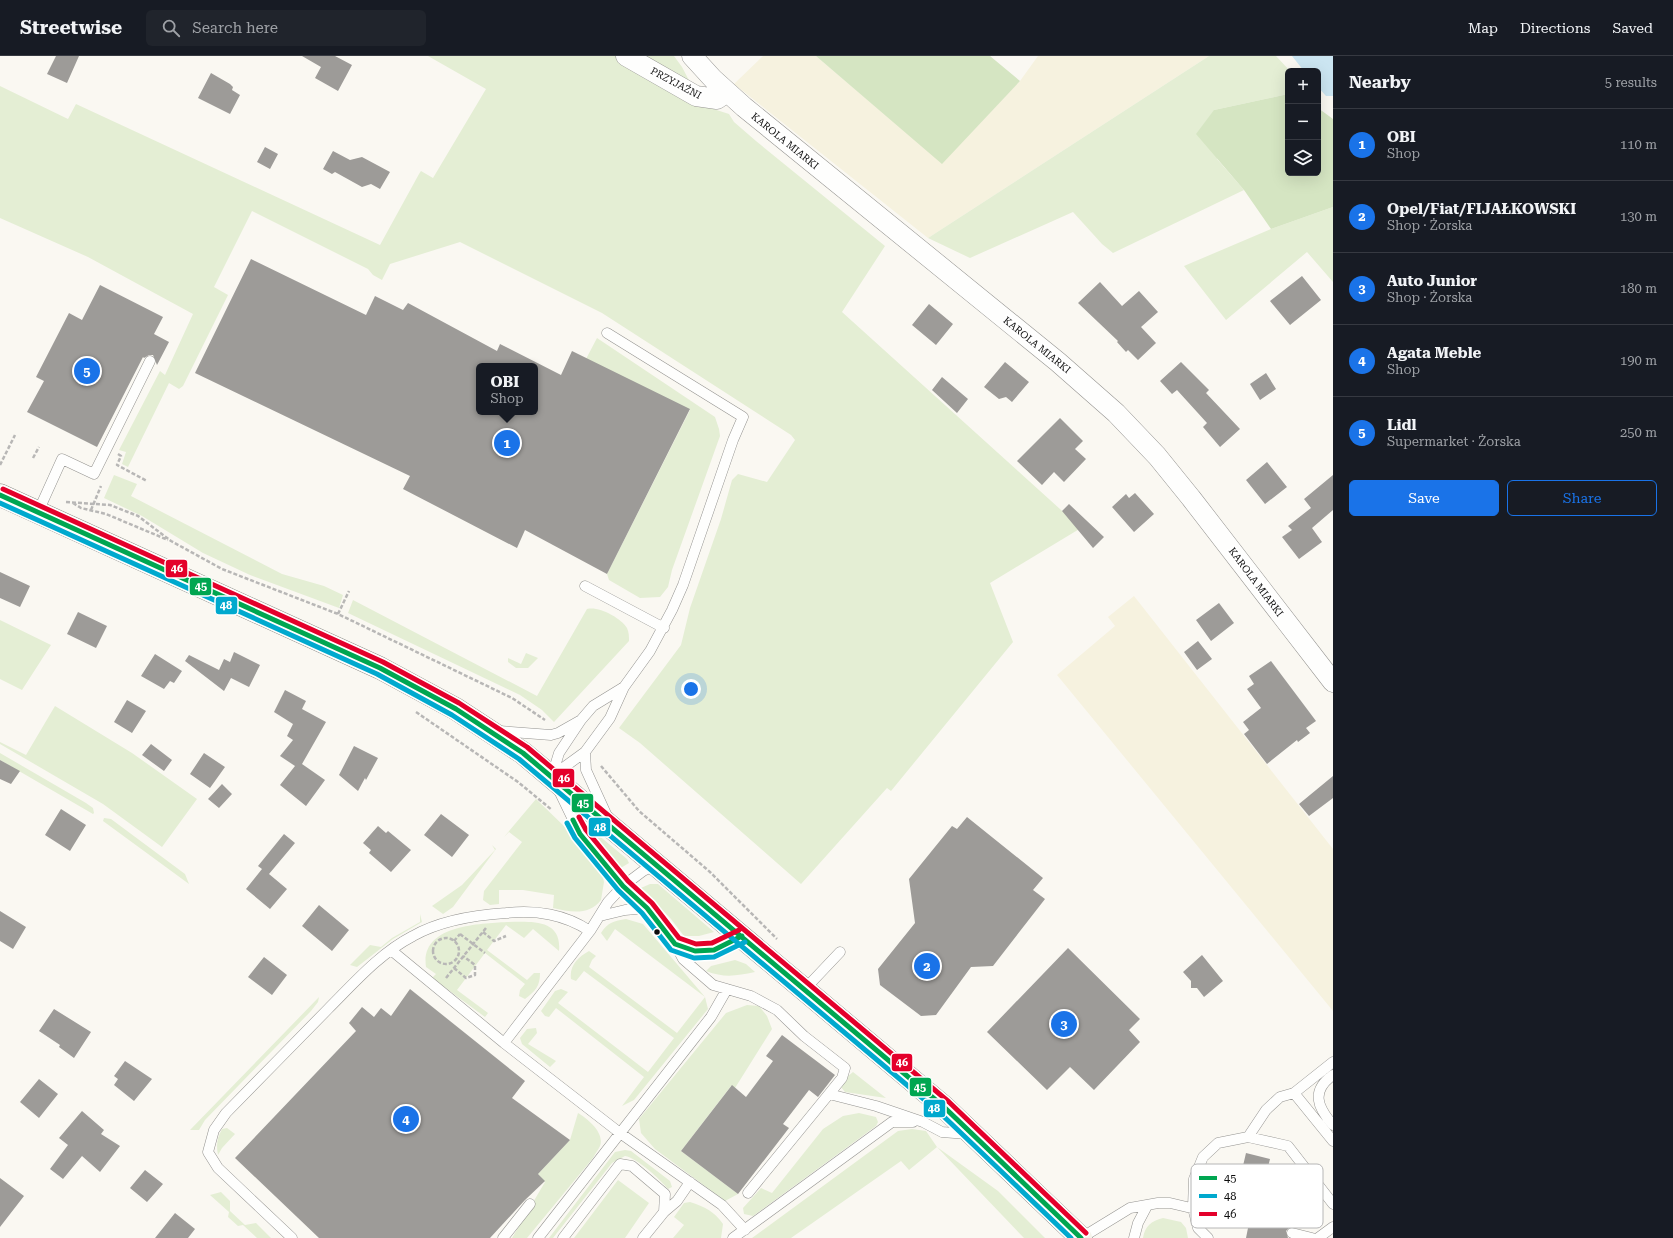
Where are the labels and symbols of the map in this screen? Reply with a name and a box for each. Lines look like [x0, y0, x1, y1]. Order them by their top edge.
street label: PRZYJAŹNI [649, 65, 703, 101]
street label: KAROLA MIARKI [749, 111, 821, 172]
street label: KAROLA MIARKI [1001, 315, 1073, 376]
pin: 5 [74, 356, 100, 386]
pin: 1 [494, 428, 520, 458]
street label: KAROLA MIARKI [1227, 545, 1286, 619]
line badge: 46 [165, 559, 188, 578]
text: 46 [171, 562, 183, 575]
line badge: 45 [189, 577, 212, 596]
text: 45 [195, 580, 207, 593]
line badge: 48 [215, 596, 238, 615]
text: 48 [220, 599, 232, 612]
your location [681, 679, 701, 699]
line badge: 46 [552, 768, 575, 788]
text: 46 [558, 772, 570, 785]
line badge: 45 [571, 793, 594, 813]
text: 45 [577, 797, 589, 810]
line badge: 48 [588, 817, 611, 837]
text: 48 [594, 821, 606, 834]
unlabelled marker [652, 927, 662, 937]
pin: 2 [914, 951, 940, 981]
pin: 3 [1051, 1009, 1077, 1039]
line badge: 46 [891, 1053, 913, 1072]
text: 46 [896, 1056, 908, 1069]
line badge: 45 [909, 1077, 932, 1097]
text: 45 [914, 1081, 926, 1094]
line badge: 48 [923, 1099, 946, 1118]
text: 48 [928, 1102, 940, 1115]
pin: 4 [393, 1104, 419, 1134]
legend [1191, 1164, 1323, 1228]
text: 45 [1224, 1172, 1236, 1185]
text: 48 [1224, 1190, 1236, 1203]
text: 46 [1224, 1208, 1236, 1221]

